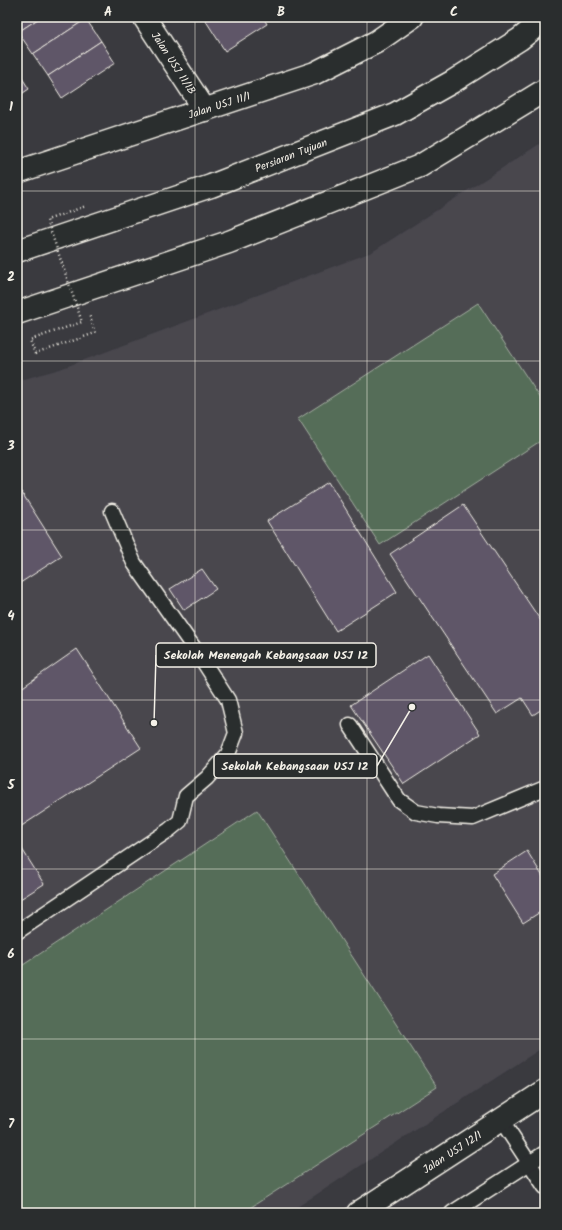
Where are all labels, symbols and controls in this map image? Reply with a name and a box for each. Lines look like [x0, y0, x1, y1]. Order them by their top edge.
text: A [104, 2, 112, 23]
text: B [277, 2, 285, 23]
text: C [450, 2, 458, 23]
street label: Jalan USJ 11/1B [146, 29, 200, 99]
street label: Jalan USJ 11/1 [186, 87, 253, 125]
text: 1 [9, 97, 13, 118]
street label: Persiaran Tujuan [252, 134, 330, 178]
text: 2 [7, 267, 15, 288]
text: 3 [6, 436, 15, 457]
text: 4 [7, 606, 15, 627]
callout: Sekolah Menengah Kebangsaan USJ 12 [156, 643, 376, 667]
text: Sekolah Menengah Kebangsaan USJ 12 [164, 646, 368, 665]
callout: Sekolah Kebangsaan USJ 12 [214, 754, 377, 778]
text: Sekolah Kebangsaan USJ 12 [222, 757, 368, 776]
text: 5 [7, 775, 16, 796]
text: 6 [7, 944, 15, 965]
text: 7 [8, 1114, 15, 1135]
street label: Jalan USJ 12/1 [419, 1127, 486, 1179]

